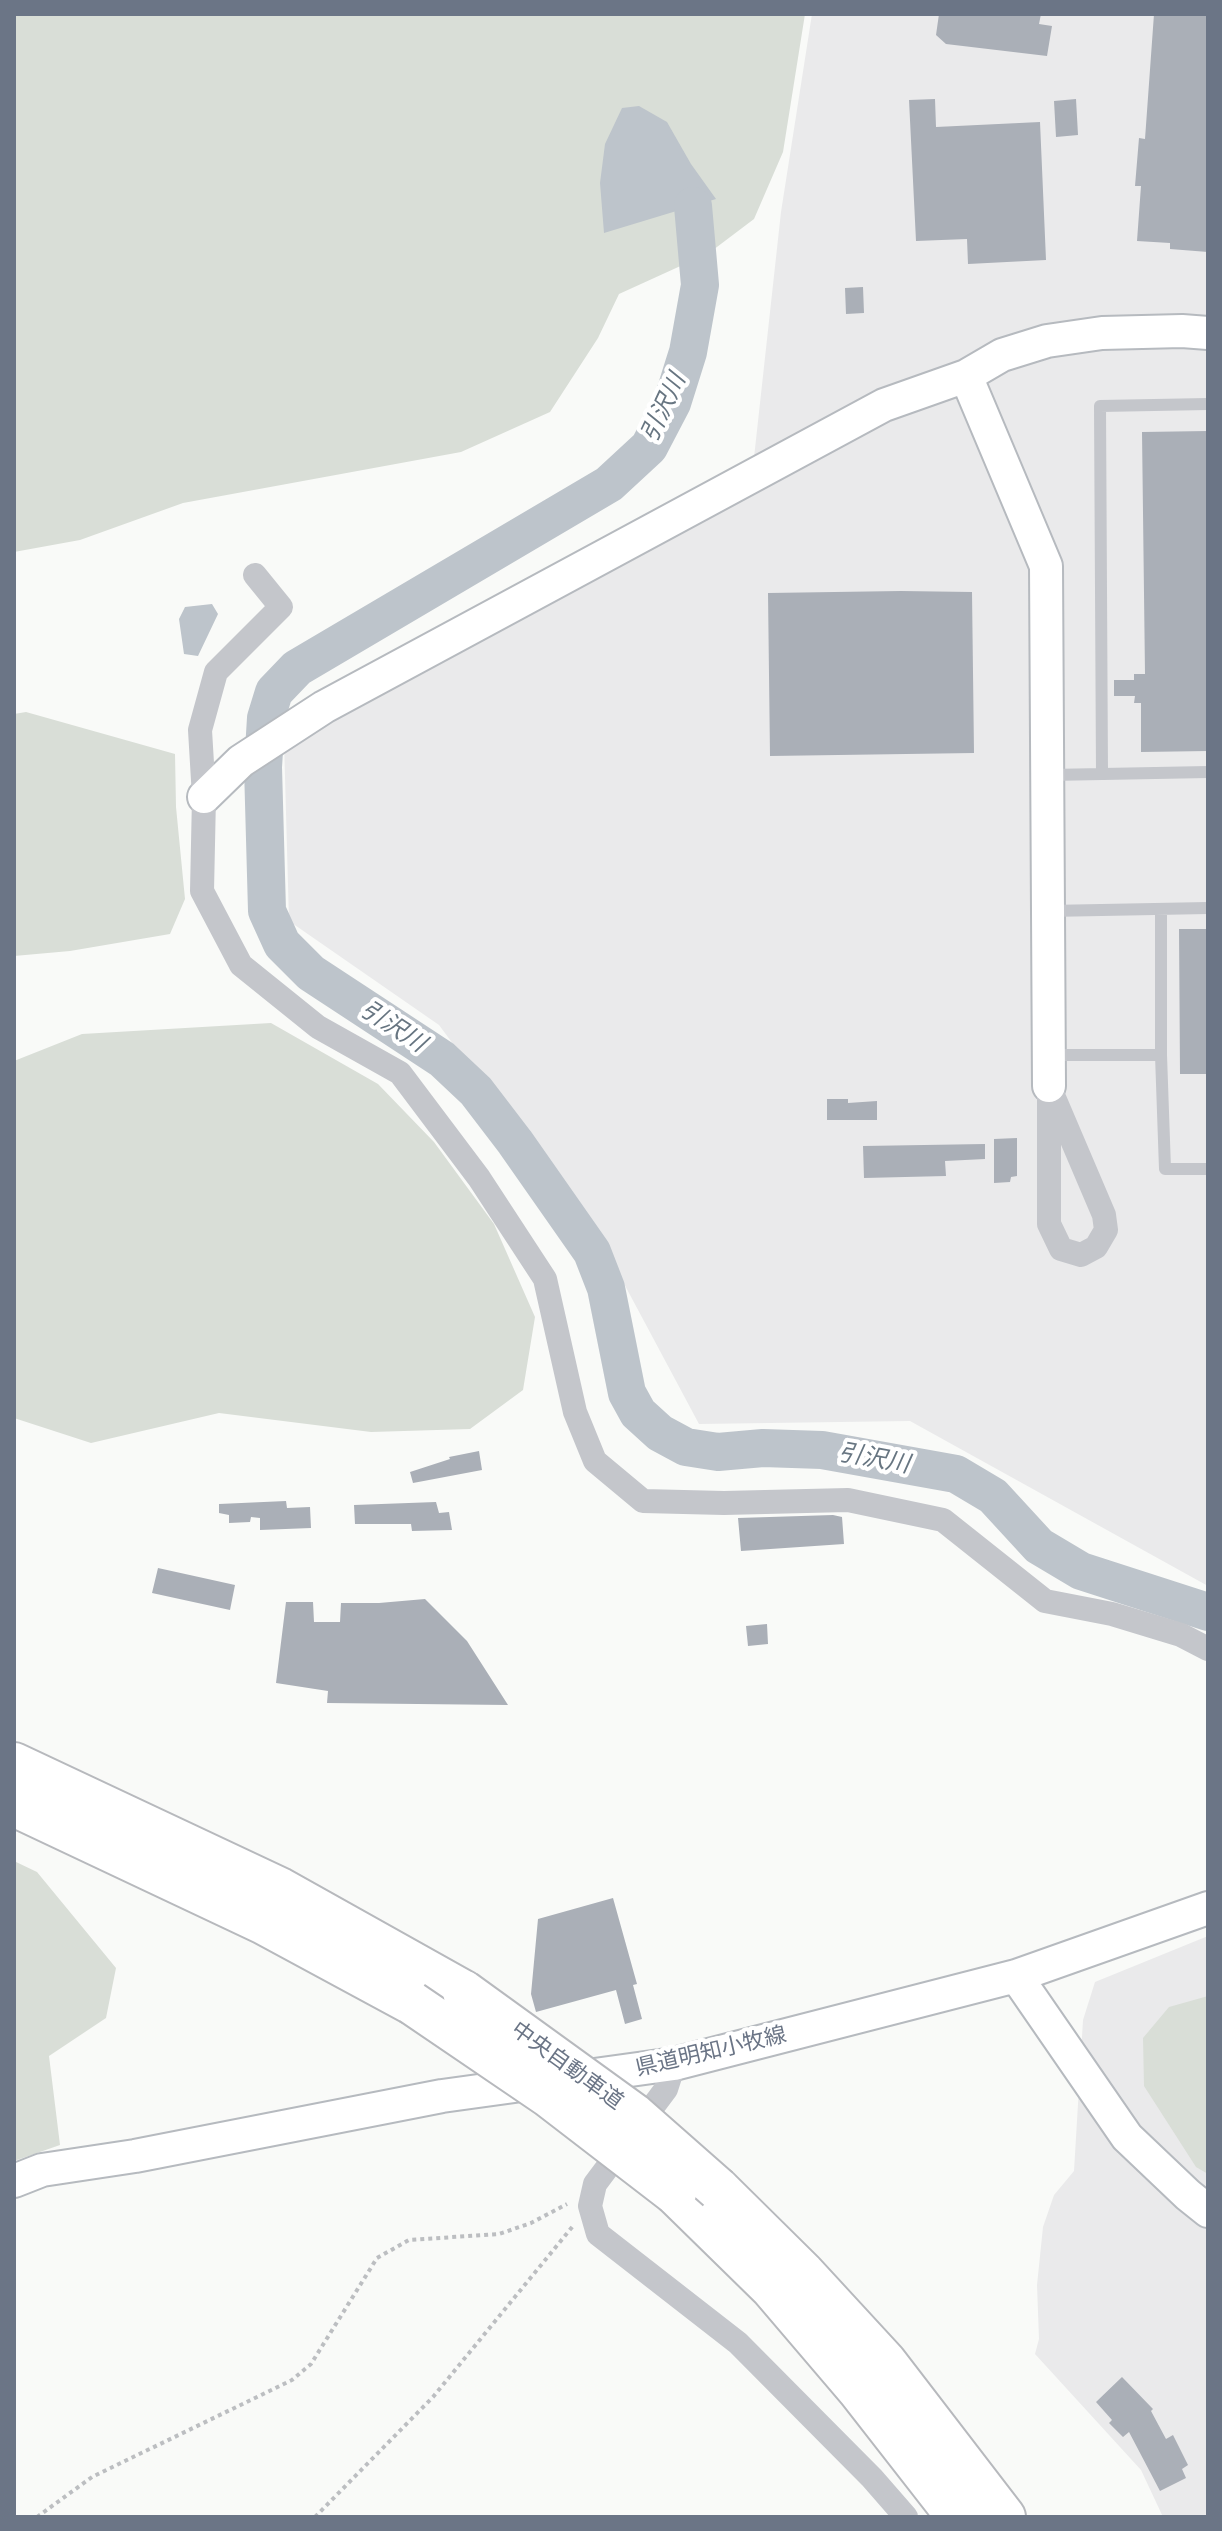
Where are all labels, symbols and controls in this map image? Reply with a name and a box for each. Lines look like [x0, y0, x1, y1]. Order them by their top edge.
water label: 引沢川 [636, 369, 692, 447]
water label: 引沢川 [355, 995, 431, 1059]
water label: 引沢川 [836, 1439, 912, 1479]
street label: 中央自動車道 [506, 2017, 628, 2115]
street label: 県道明知小牧線 [633, 2022, 789, 2082]

